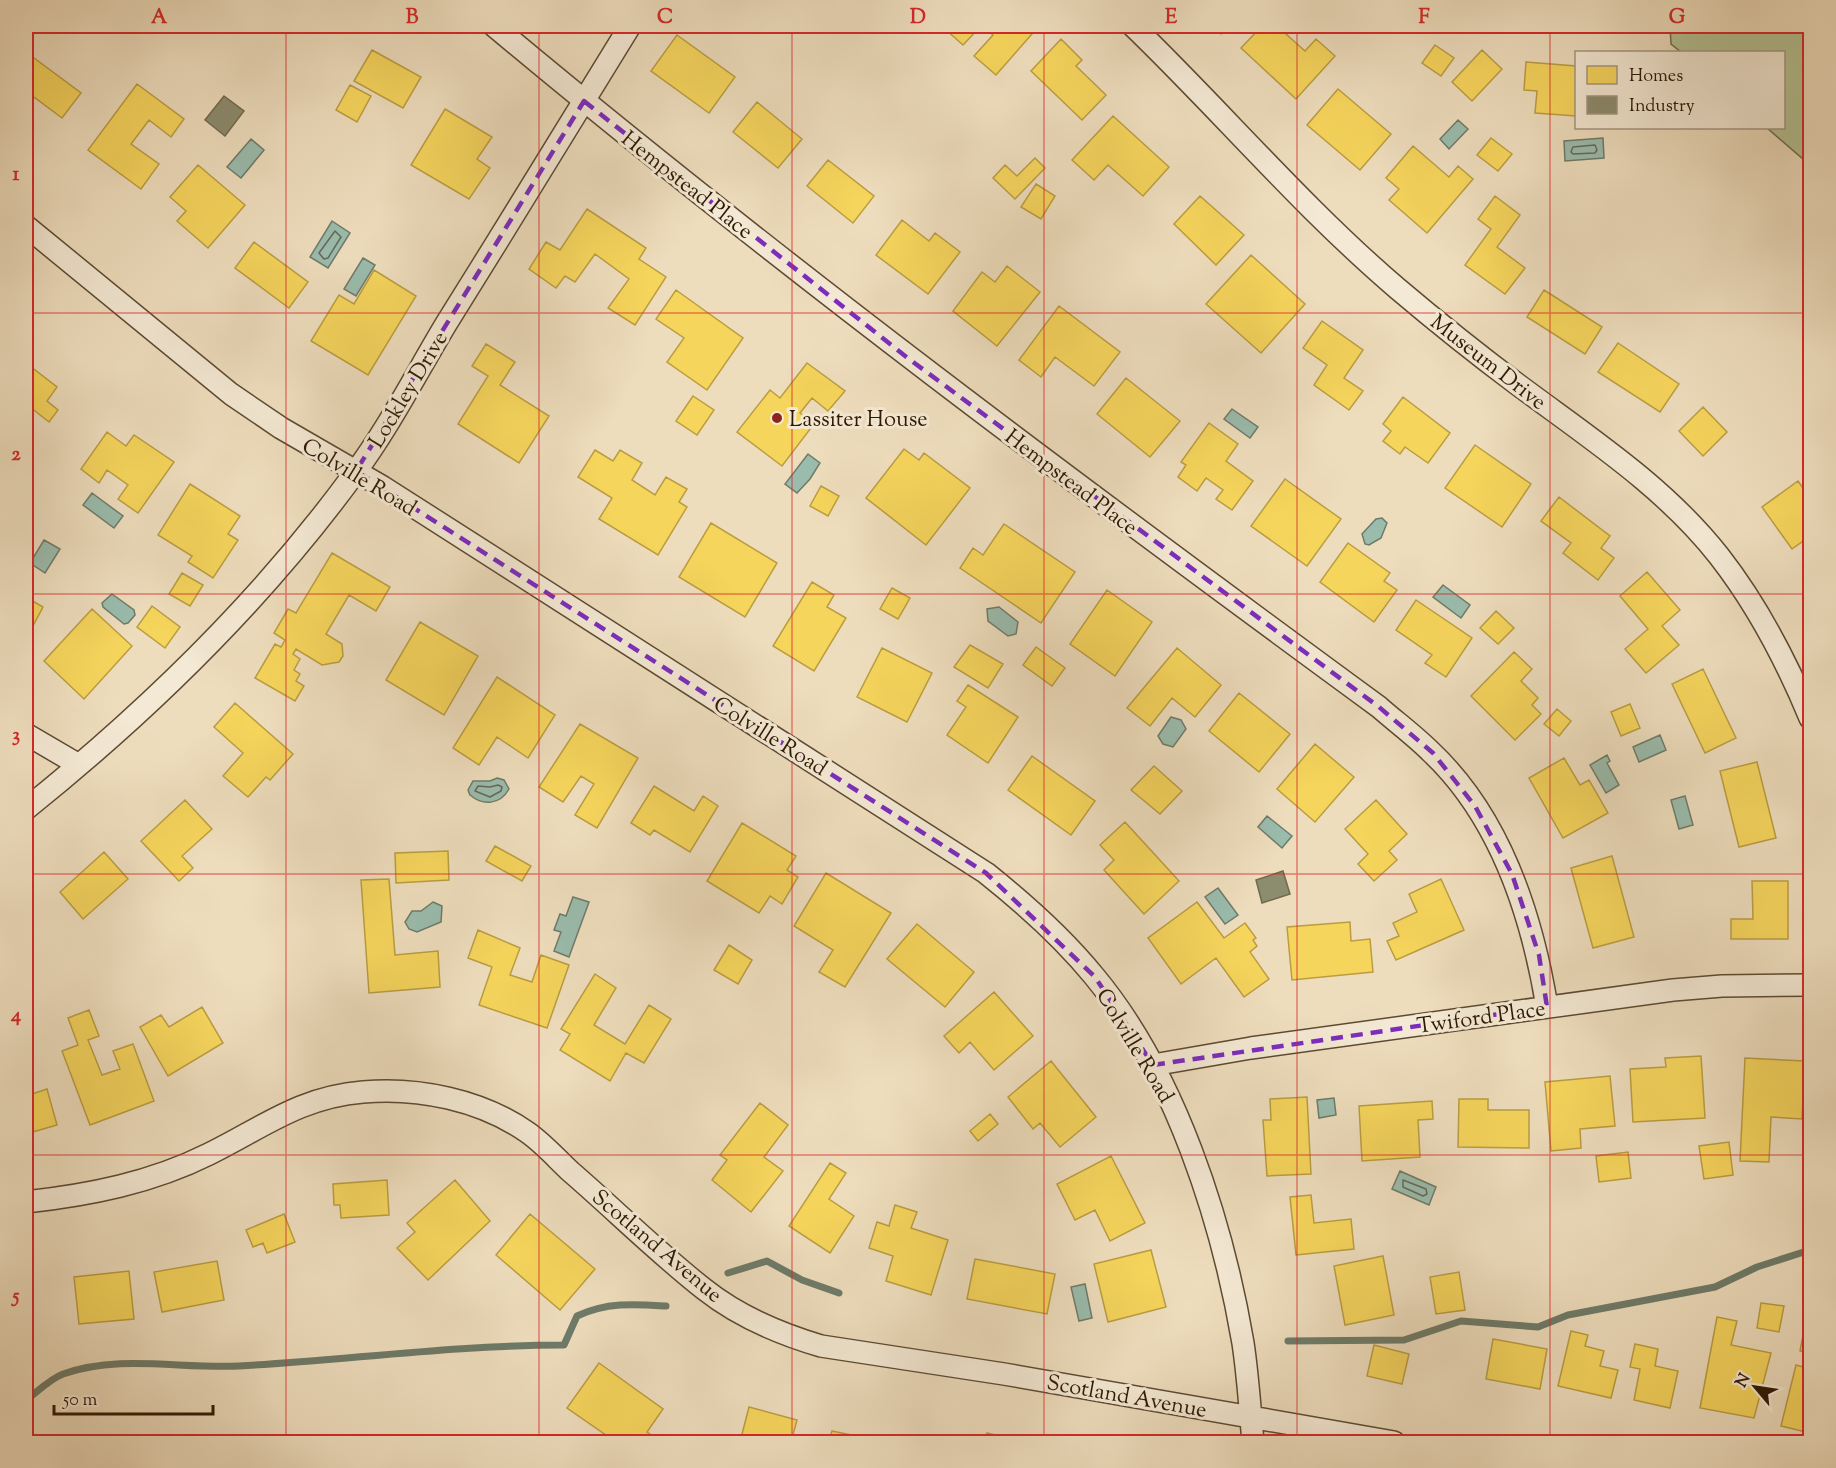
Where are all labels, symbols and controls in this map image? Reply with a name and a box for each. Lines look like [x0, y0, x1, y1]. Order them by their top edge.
text: A [151, 4, 168, 33]
text: B [406, 4, 419, 33]
text: C [657, 4, 673, 33]
text: D [910, 4, 926, 33]
text: E [1165, 4, 1178, 33]
text: F [1418, 4, 1430, 33]
text: G [1669, 4, 1686, 33]
legend [1575, 51, 1785, 129]
text: Homes [1629, 64, 1683, 90]
text: Industry [1629, 94, 1695, 120]
street label: Hempstead Place [613, 125, 759, 248]
text: 1 [13, 161, 20, 190]
street label: Museum Drive [1422, 308, 1552, 419]
street label: Lockley Drive [362, 326, 457, 455]
place label: Lassiter House [789, 405, 928, 437]
marker: Lassiter House [770, 411, 784, 425]
street label: Hempstead Place [997, 423, 1144, 544]
street label: Colville Road [295, 432, 422, 526]
text: 2 [11, 441, 21, 470]
street label: Colville Road [706, 690, 833, 785]
text: 3 [12, 722, 20, 751]
street label: Colville Road [1086, 983, 1180, 1110]
street label: Twiford Place [1415, 994, 1548, 1044]
text: 4 [10, 1002, 21, 1031]
street label: Scotland Avenue [584, 1183, 728, 1312]
text: 5 [11, 1283, 20, 1312]
north arrow [1725, 1357, 1785, 1417]
street label: Scotland Avenue [1044, 1368, 1209, 1428]
text: N [1731, 1370, 1757, 1392]
scale bar [54, 1378, 213, 1416]
text: 50 m [62, 1388, 98, 1414]

